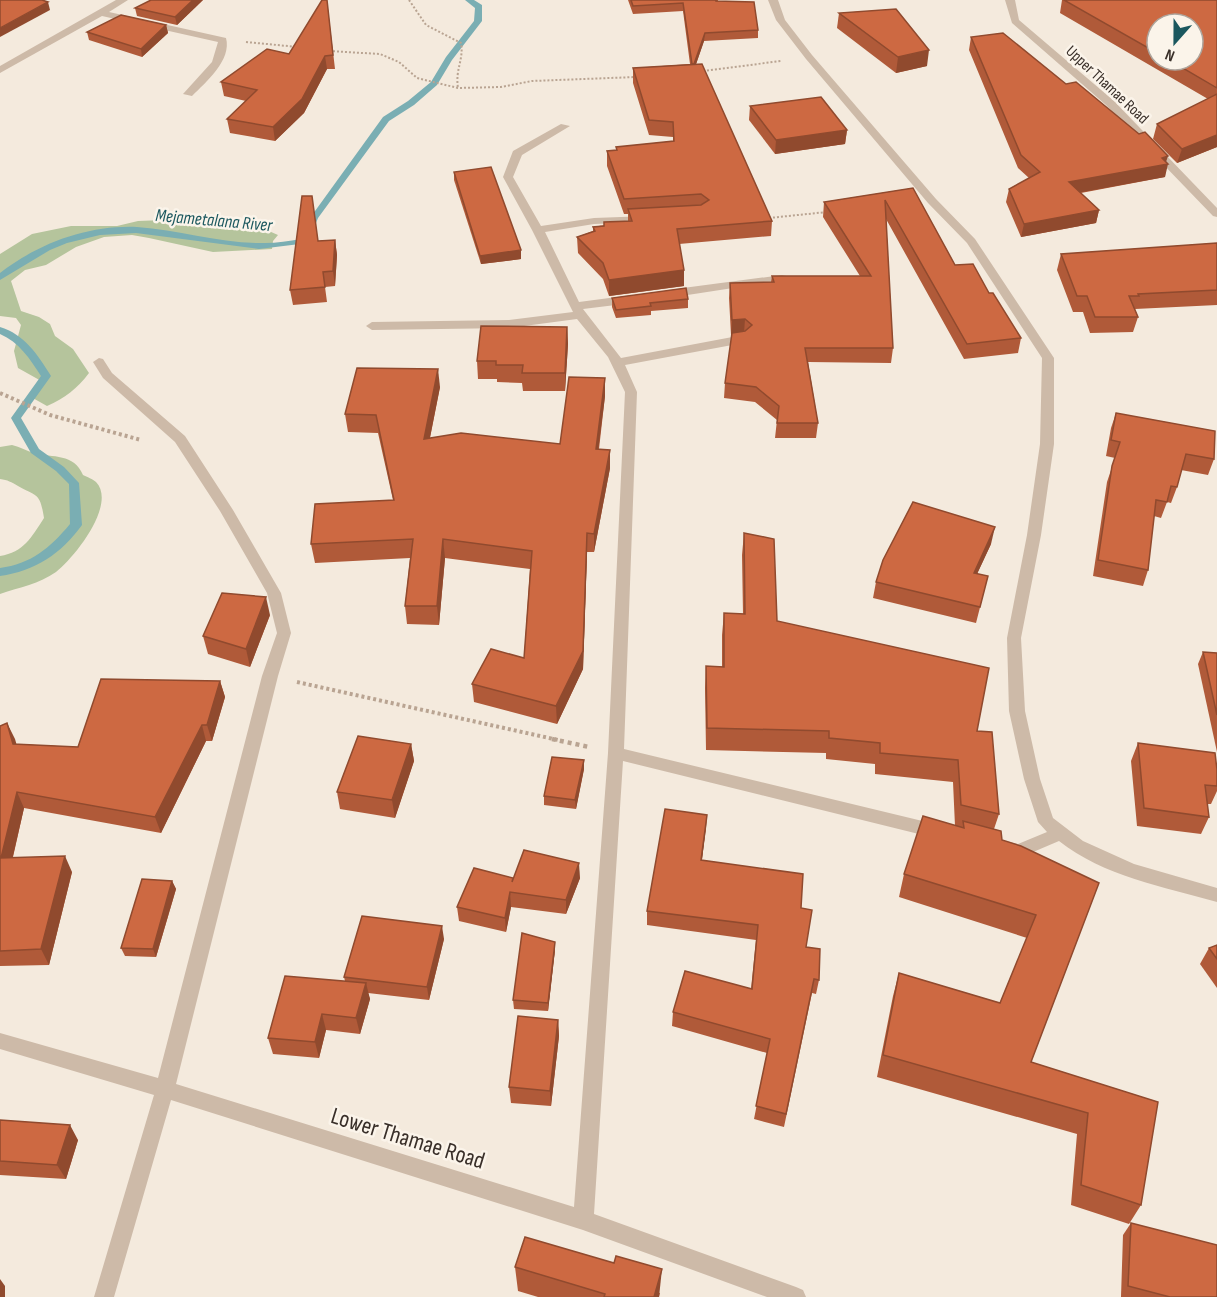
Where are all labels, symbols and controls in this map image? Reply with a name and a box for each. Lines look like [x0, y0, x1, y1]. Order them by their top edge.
north arrow [1145, 12, 1205, 72]
street label: Upper Thamae Road [1062, 42, 1152, 128]
text: N [1163, 44, 1178, 65]
water label: Mejametalana River [155, 205, 274, 236]
street label: Lower Thamae Road [327, 1101, 488, 1176]

